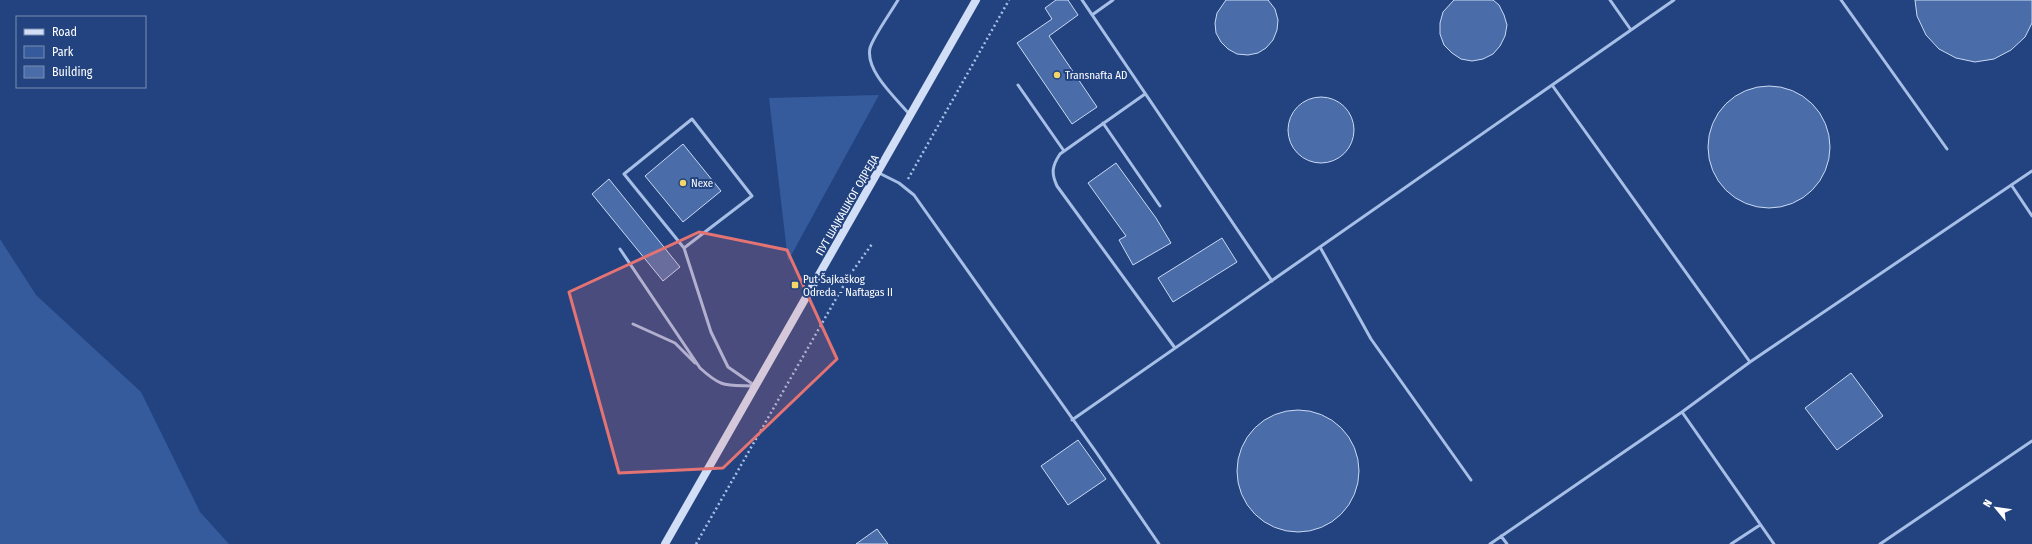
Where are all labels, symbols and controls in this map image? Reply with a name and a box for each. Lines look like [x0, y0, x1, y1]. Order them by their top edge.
legend [16, 16, 146, 88]
text: Road [52, 25, 77, 39]
text: Park [52, 45, 74, 59]
text: Building [52, 65, 93, 79]
place label: Transnafta AD [1065, 69, 1127, 82]
marker: Transnafta AD [1052, 70, 1062, 80]
street label: ПУТ ШАЈКАШКОГ ОДРЕДА [813, 152, 882, 258]
place label: Nexe [691, 177, 713, 190]
marker: Nexe [678, 178, 688, 188]
place label: Put Šajkaškog Odreda - Naftagas II [803, 272, 893, 299]
marker: Put Šajkaškog Odreda - Naftagas II [790, 280, 800, 290]
north arrow [1976, 488, 2016, 528]
text: N [1980, 497, 1995, 509]

